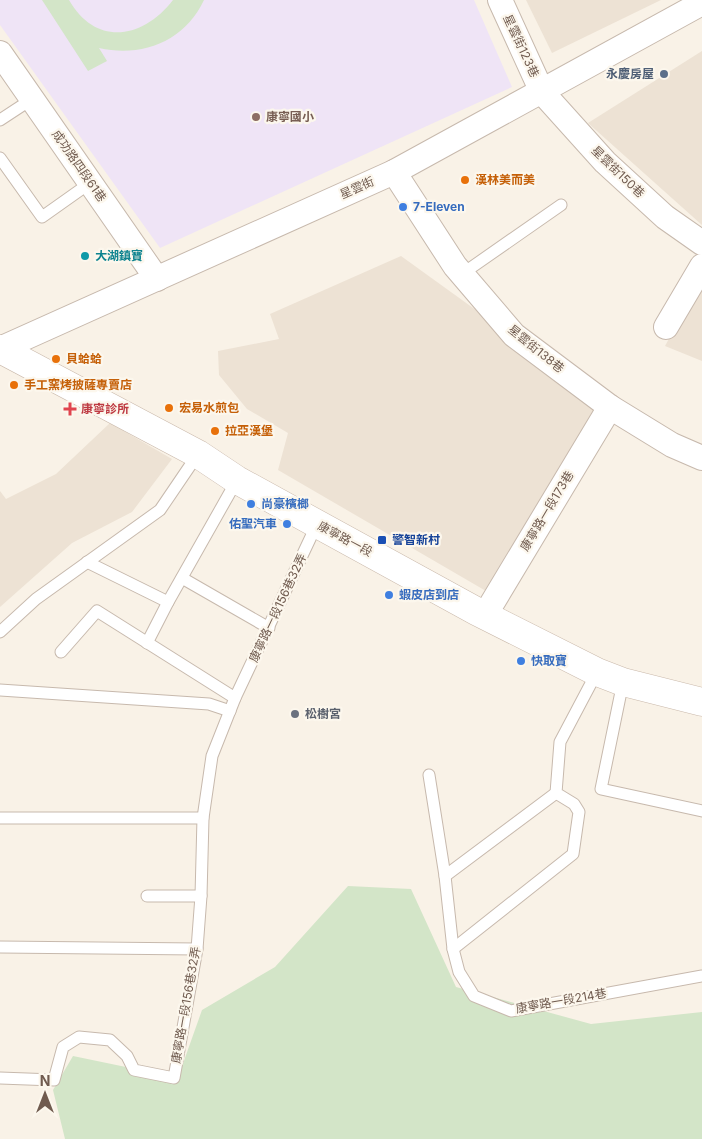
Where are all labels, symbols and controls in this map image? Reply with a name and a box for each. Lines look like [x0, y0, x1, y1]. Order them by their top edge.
street label: 星雲街123巷 [500, 12, 543, 80]
place label: 永慶房屋 [606, 66, 654, 81]
marker: 永慶房屋 [658, 68, 670, 80]
place label: 康寧國小 [266, 109, 314, 124]
marker: 康寧國小 [250, 111, 262, 123]
street label: 成功路四段61巷 [49, 127, 110, 205]
street label: 星雲街150巷 [589, 143, 648, 201]
place label: 漢林美而美 [475, 172, 535, 187]
street label: 星雲街 [337, 173, 376, 202]
marker: 漢林美而美 [459, 174, 471, 186]
place label: 7-Eleven [413, 199, 465, 214]
marker: 7-Eleven [397, 201, 409, 213]
place label: 大湖鎮寶 [95, 248, 143, 263]
marker: 大湖鎮寶 [79, 250, 91, 262]
street label: 星雲街138巷 [505, 321, 567, 376]
place label: 貝蛤蛤 [66, 351, 102, 366]
marker: 貝蛤蛤 [50, 353, 62, 365]
place label: 手工窯烤披薩專賣店 [24, 377, 132, 392]
marker: 手工窯烤披薩專賣店 [8, 379, 20, 391]
place label: 宏易水煎包 [179, 400, 239, 415]
place label: 康寧診所 [81, 401, 129, 416]
marker: 康寧診所 [63, 402, 77, 416]
marker: 宏易水煎包 [163, 402, 175, 414]
place label: 拉亞漢堡 [225, 423, 273, 438]
marker: 拉亞漢堡 [209, 425, 221, 437]
street label: 康寧路一段173巷 [517, 468, 576, 554]
place label: 尚豪檳榔 [261, 496, 309, 511]
marker: 尚豪檳榔 [245, 498, 257, 510]
place label: 佑聖汽車 [229, 516, 277, 531]
marker: 佑聖汽車 [281, 518, 293, 530]
street label: 康寧路一段 [315, 518, 375, 559]
place label: 警智新村 [392, 532, 440, 547]
marker: 警智新村 [376, 534, 388, 546]
street label: 康寧路一段156巷32弄 [246, 551, 309, 665]
place label: 蝦皮店到店 [399, 587, 459, 602]
marker: 蝦皮店到店 [383, 589, 395, 601]
place label: 快取寶 [531, 653, 567, 668]
marker: 快取寶 [515, 655, 527, 667]
place label: 松樹宮 [305, 706, 341, 721]
marker: 松樹宮 [289, 708, 301, 720]
street label: 康寧路一段156巷32弄 [168, 945, 203, 1064]
street label: 康寧路一段214巷 [514, 985, 607, 1016]
north arrow [20, 1069, 70, 1119]
text: N [40, 1072, 50, 1089]

